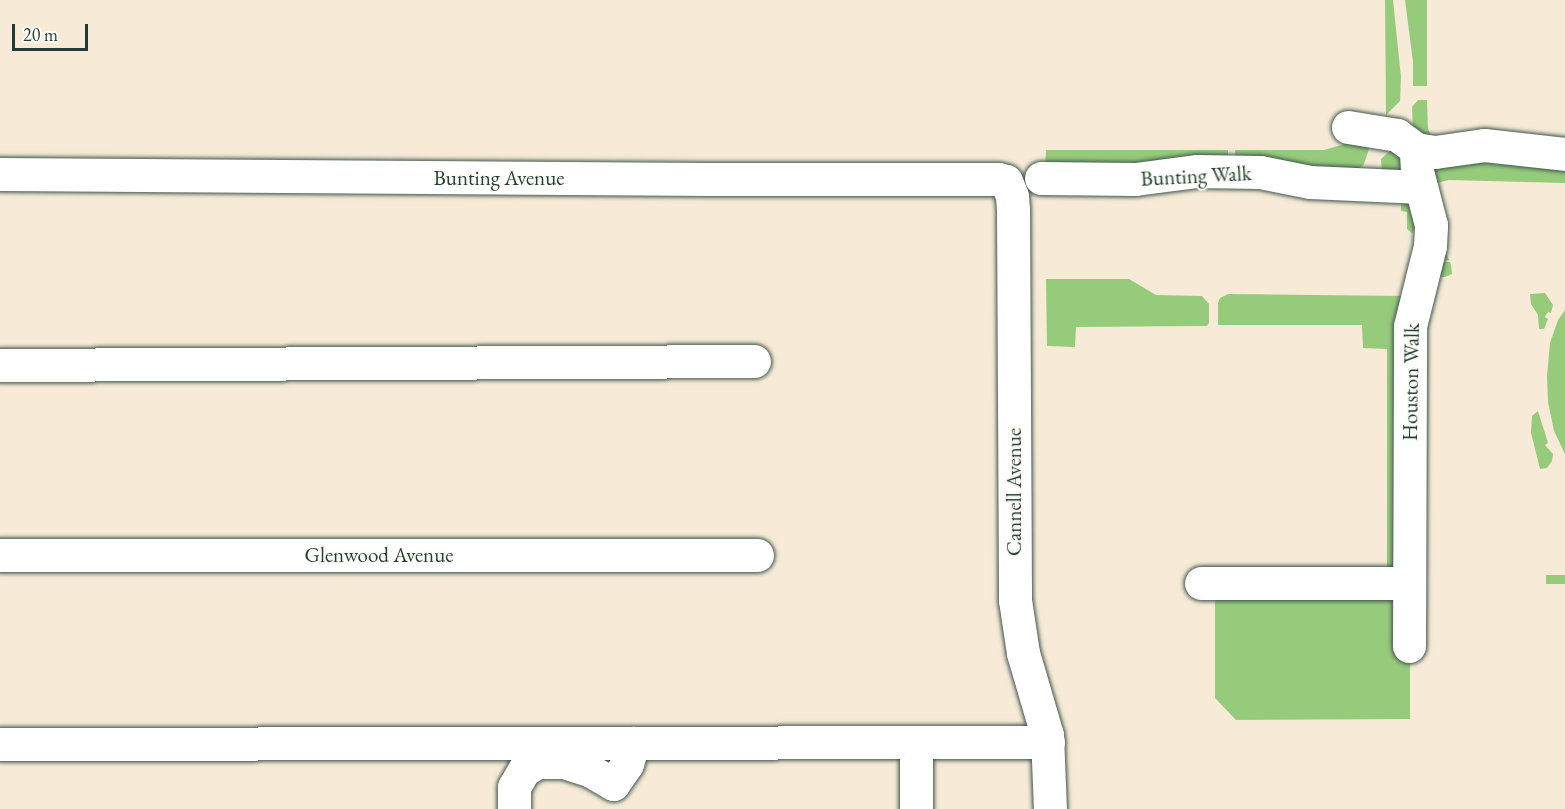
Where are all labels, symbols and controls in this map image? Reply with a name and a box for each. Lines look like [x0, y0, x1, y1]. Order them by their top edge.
scale bar [15, 12, 92, 50]
text: 20 m [23, 23, 58, 46]
street label: Bunting Walk [1140, 161, 1252, 191]
street label: Bunting Avenue [434, 165, 564, 191]
street label: Houston Walk [1397, 323, 1425, 441]
street label: Cannell Avenue [1001, 428, 1027, 556]
street label: Glenwood Avenue [305, 542, 453, 568]

